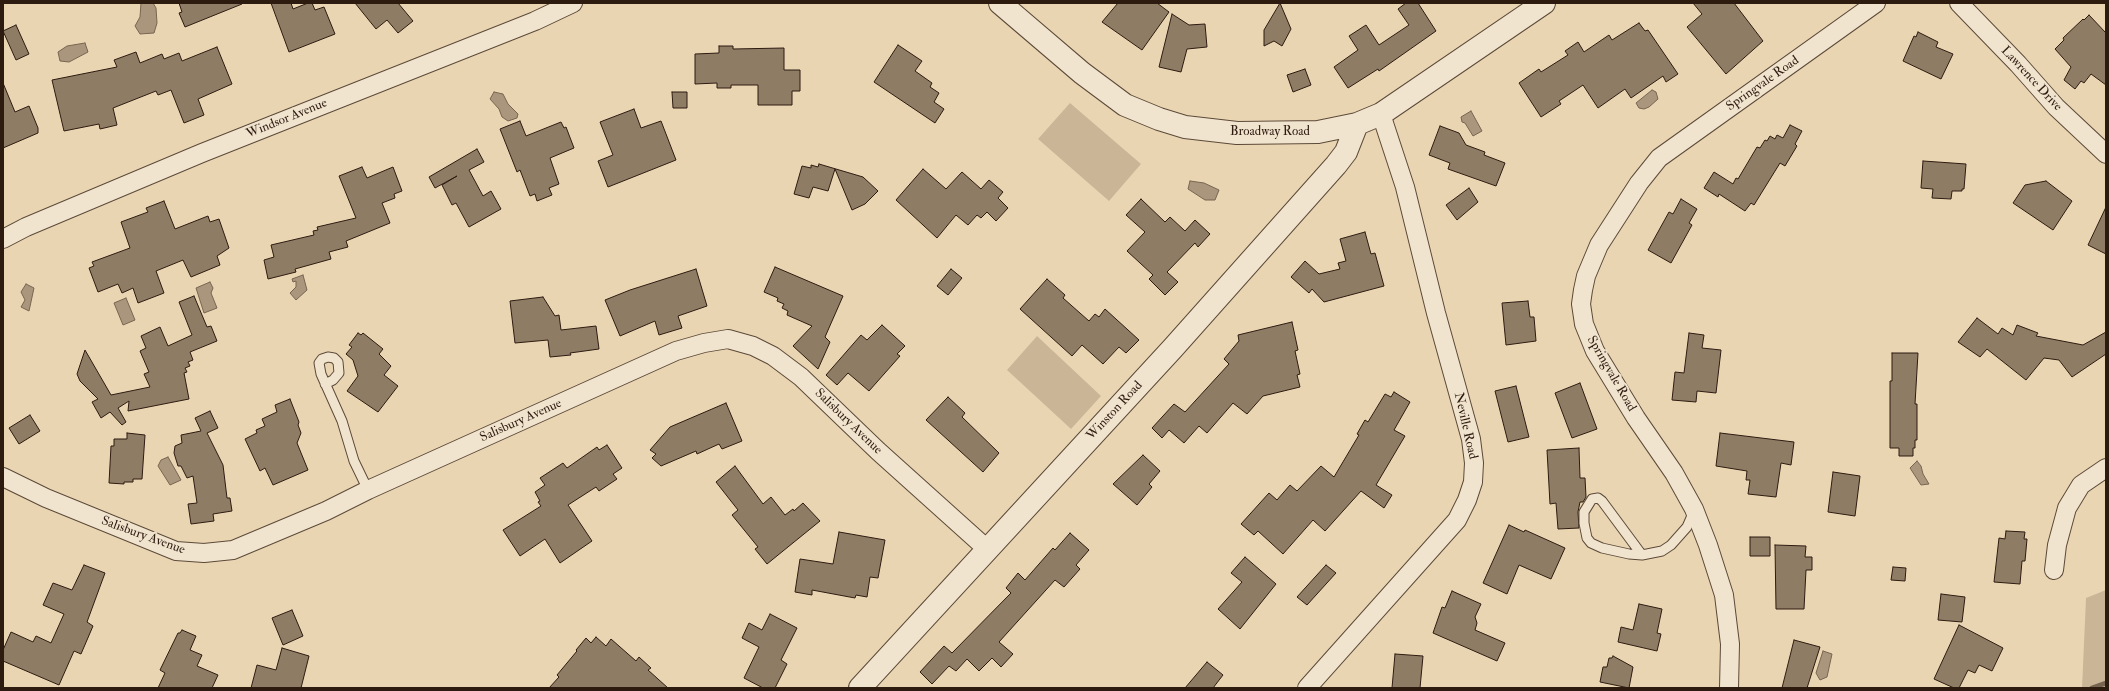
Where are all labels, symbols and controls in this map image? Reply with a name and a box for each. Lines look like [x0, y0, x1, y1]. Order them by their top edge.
street label: Lawrence Drive [1997, 43, 2065, 115]
street label: Springvale Road [1724, 53, 1802, 115]
street label: Windsor Avenue [244, 96, 330, 142]
street label: Broadway Road [1230, 124, 1310, 140]
street label: Springvale Road [1583, 333, 1639, 415]
street label: Winston Road [1084, 378, 1146, 444]
street label: Salisbury Avenue [811, 386, 885, 458]
street label: Neville Road [1450, 391, 1480, 461]
street label: Salisbury Avenue [478, 396, 564, 446]
street label: Salisbury Avenue [99, 514, 187, 558]

